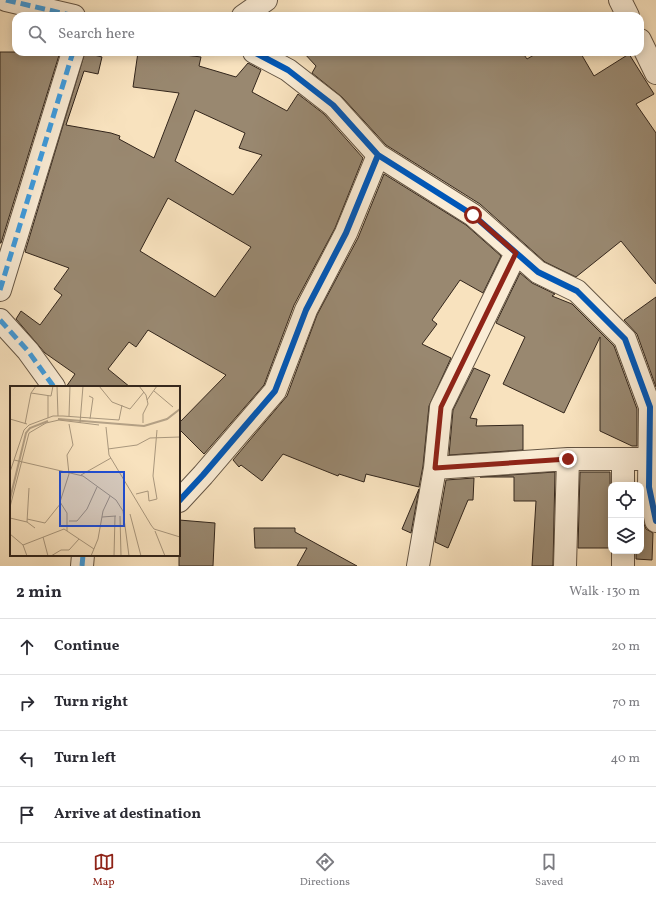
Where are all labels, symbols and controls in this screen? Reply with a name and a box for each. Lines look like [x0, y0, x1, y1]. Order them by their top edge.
search box [12, 12, 644, 56]
icon: search [26, 23, 48, 45]
text: Search here [58, 24, 135, 45]
route start [464, 206, 482, 224]
inset map [10, 386, 180, 556]
route end [559, 450, 577, 468]
map controls [608, 482, 644, 554]
button: locate [608, 482, 644, 518]
button: layers [608, 518, 644, 554]
text: 2 min [16, 581, 62, 604]
text: Walk · 130 m [569, 583, 640, 601]
icon: ahead [16, 636, 38, 658]
text: Continue [54, 636, 119, 657]
text: 20 m [611, 638, 640, 656]
icon: right [16, 692, 38, 714]
text: Turn right [54, 692, 128, 713]
text: 70 m [612, 694, 640, 712]
icon: left [16, 748, 38, 770]
text: Turn left [54, 748, 116, 769]
text: 40 m [611, 750, 640, 768]
icon: arrive [16, 804, 38, 826]
text: Arrive at destination [54, 804, 201, 825]
tab: Map [93, 851, 115, 890]
tab: Directions [300, 851, 350, 890]
tab: Saved [535, 851, 563, 890]

